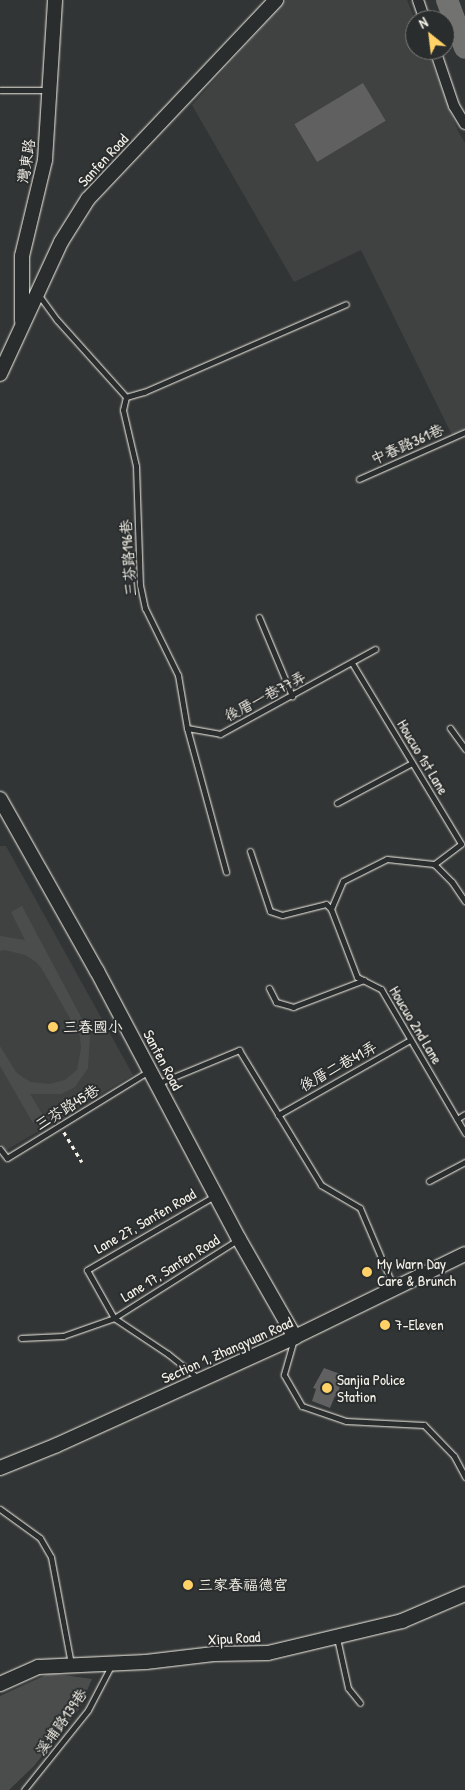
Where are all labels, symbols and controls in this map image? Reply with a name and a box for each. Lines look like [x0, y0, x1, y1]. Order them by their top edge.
north arrow [405, 10, 455, 60]
text: N [415, 12, 431, 32]
street label: Sanfen Road [74, 130, 132, 190]
street label: 灣東路 [14, 137, 38, 185]
street label: 中春路361巷 [368, 420, 446, 468]
street label: 三芬路196巷 [116, 519, 140, 597]
street label: 後厝一巷77弄 [221, 667, 309, 725]
street label: Houcuo 1st Lane [394, 716, 452, 798]
street label: Houcuo 2nd Lane [386, 983, 446, 1067]
place label: 三春國小 [63, 1018, 123, 1036]
marker: 三春國小 [47, 1021, 59, 1033]
street label: Sanfen Road [140, 1027, 186, 1093]
street label: 後厝二巷41弄 [296, 1037, 380, 1095]
street label: 三芬路45巷 [32, 1080, 102, 1134]
street label: Lane 27, Sanfen Road [91, 1185, 199, 1257]
street label: Lane 17, Sanfen Road [117, 1231, 223, 1305]
place label: My Warn Day Care & Brunch [377, 1254, 456, 1289]
marker: My Warn Day Care & Brunch [361, 1266, 373, 1278]
street label: Section 1, Zhangyuan Road [159, 1313, 295, 1387]
place label: 7-Eleven [395, 1316, 444, 1334]
marker: 7-Eleven [379, 1319, 391, 1331]
place label: Sanjia Police Station [337, 1370, 405, 1405]
marker: Sanjia Police Station [321, 1382, 333, 1394]
place label: 三家春福德宮 [198, 1576, 288, 1594]
marker: 三家春福德宮 [182, 1579, 194, 1591]
street label: Xipu Road [207, 1628, 261, 1648]
street label: 溪埔路139巷 [31, 1685, 91, 1759]

